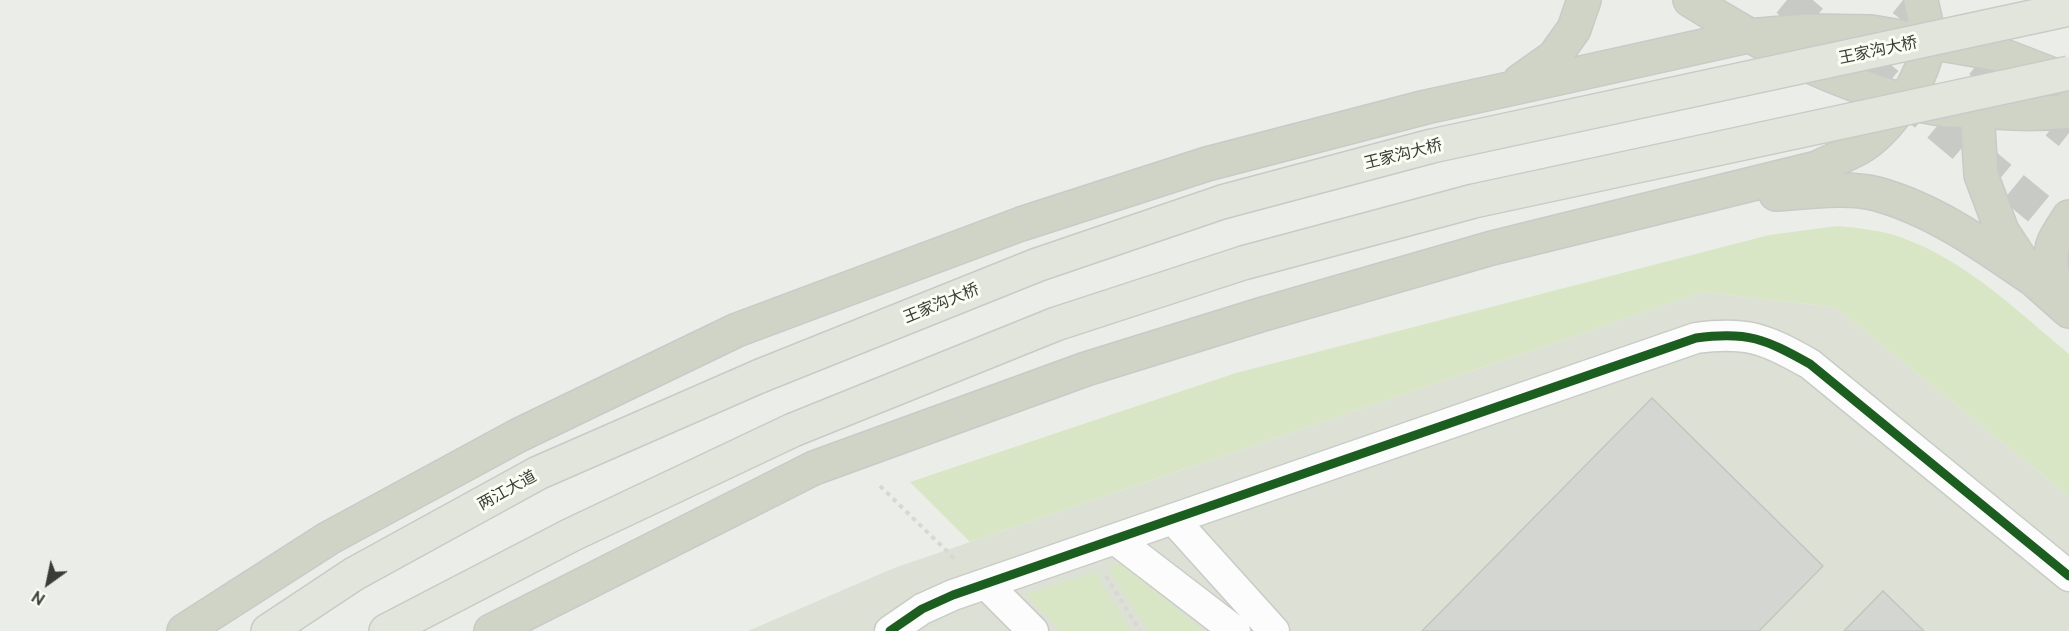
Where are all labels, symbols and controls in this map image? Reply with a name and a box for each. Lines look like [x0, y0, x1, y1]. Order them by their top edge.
street label: 王家沟大桥 [1837, 32, 1919, 68]
street label: 王家沟大桥 [1362, 135, 1444, 173]
street label: 王家沟大桥 [900, 279, 982, 327]
street label: 两江大道 [474, 466, 540, 514]
north arrow [18, 553, 78, 613]
text: N [28, 587, 48, 609]

